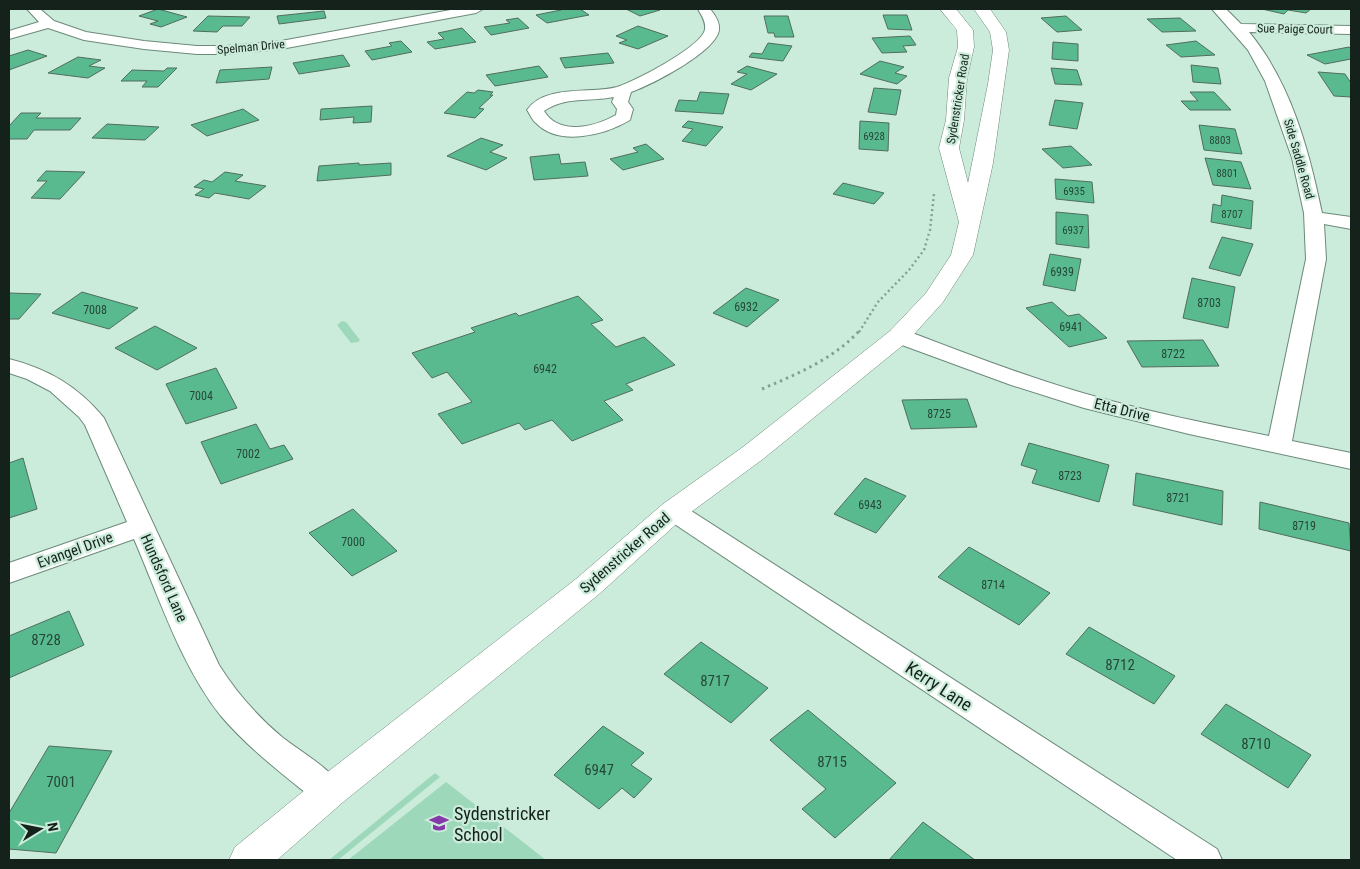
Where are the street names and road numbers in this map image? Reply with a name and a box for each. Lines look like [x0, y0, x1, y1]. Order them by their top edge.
street label: Sue Paige Court [1257, 21, 1334, 37]
street label: Spelman Drive [217, 37, 286, 57]
street label: Sydenstricker Road [944, 53, 972, 145]
street label: Side Saddle Road [1281, 117, 1317, 201]
street label: Etta Drive [1092, 394, 1152, 426]
street label: Sydenstricker Road [576, 509, 674, 597]
street label: Evangel Drive [35, 528, 115, 572]
street label: Hundsford Lane [137, 531, 191, 625]
street label: Kerry Lane [902, 657, 976, 715]

